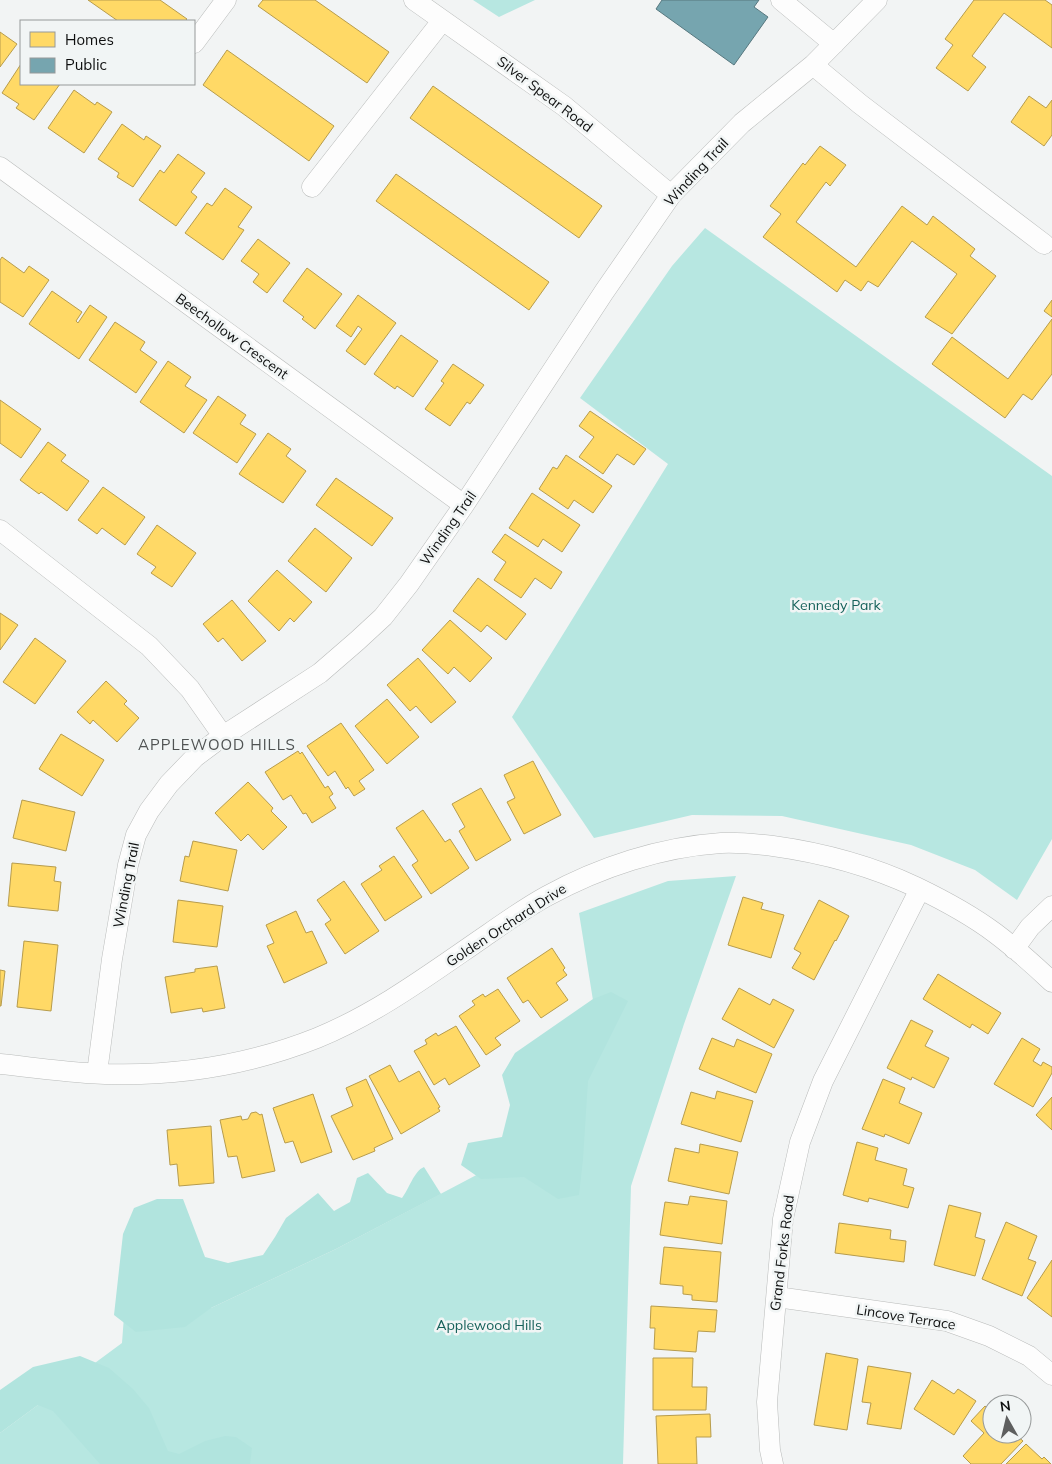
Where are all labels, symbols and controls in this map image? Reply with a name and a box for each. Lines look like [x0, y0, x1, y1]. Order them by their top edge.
legend [20, 20, 195, 85]
text: Homes [65, 30, 114, 49]
street label: Silver Spear Road [494, 52, 596, 136]
text: Public [65, 55, 107, 74]
street label: Winding Trail [660, 134, 732, 210]
street label: Beechollow Crescent [172, 289, 292, 383]
street label: Winding Trail [416, 487, 480, 569]
park label: Kennedy Park [791, 596, 881, 614]
district label: APPLEWOOD HILLS [138, 735, 296, 754]
street label: Winding Trail [109, 841, 143, 929]
street label: Golden Orchard Drive [443, 879, 569, 971]
street label: Grand Forks Road [766, 1194, 798, 1312]
street label: Lincove Terrace [855, 1300, 957, 1334]
park label: Applewood Hills [436, 1316, 542, 1334]
north arrow [982, 1394, 1032, 1444]
text: N [999, 1396, 1012, 1416]

